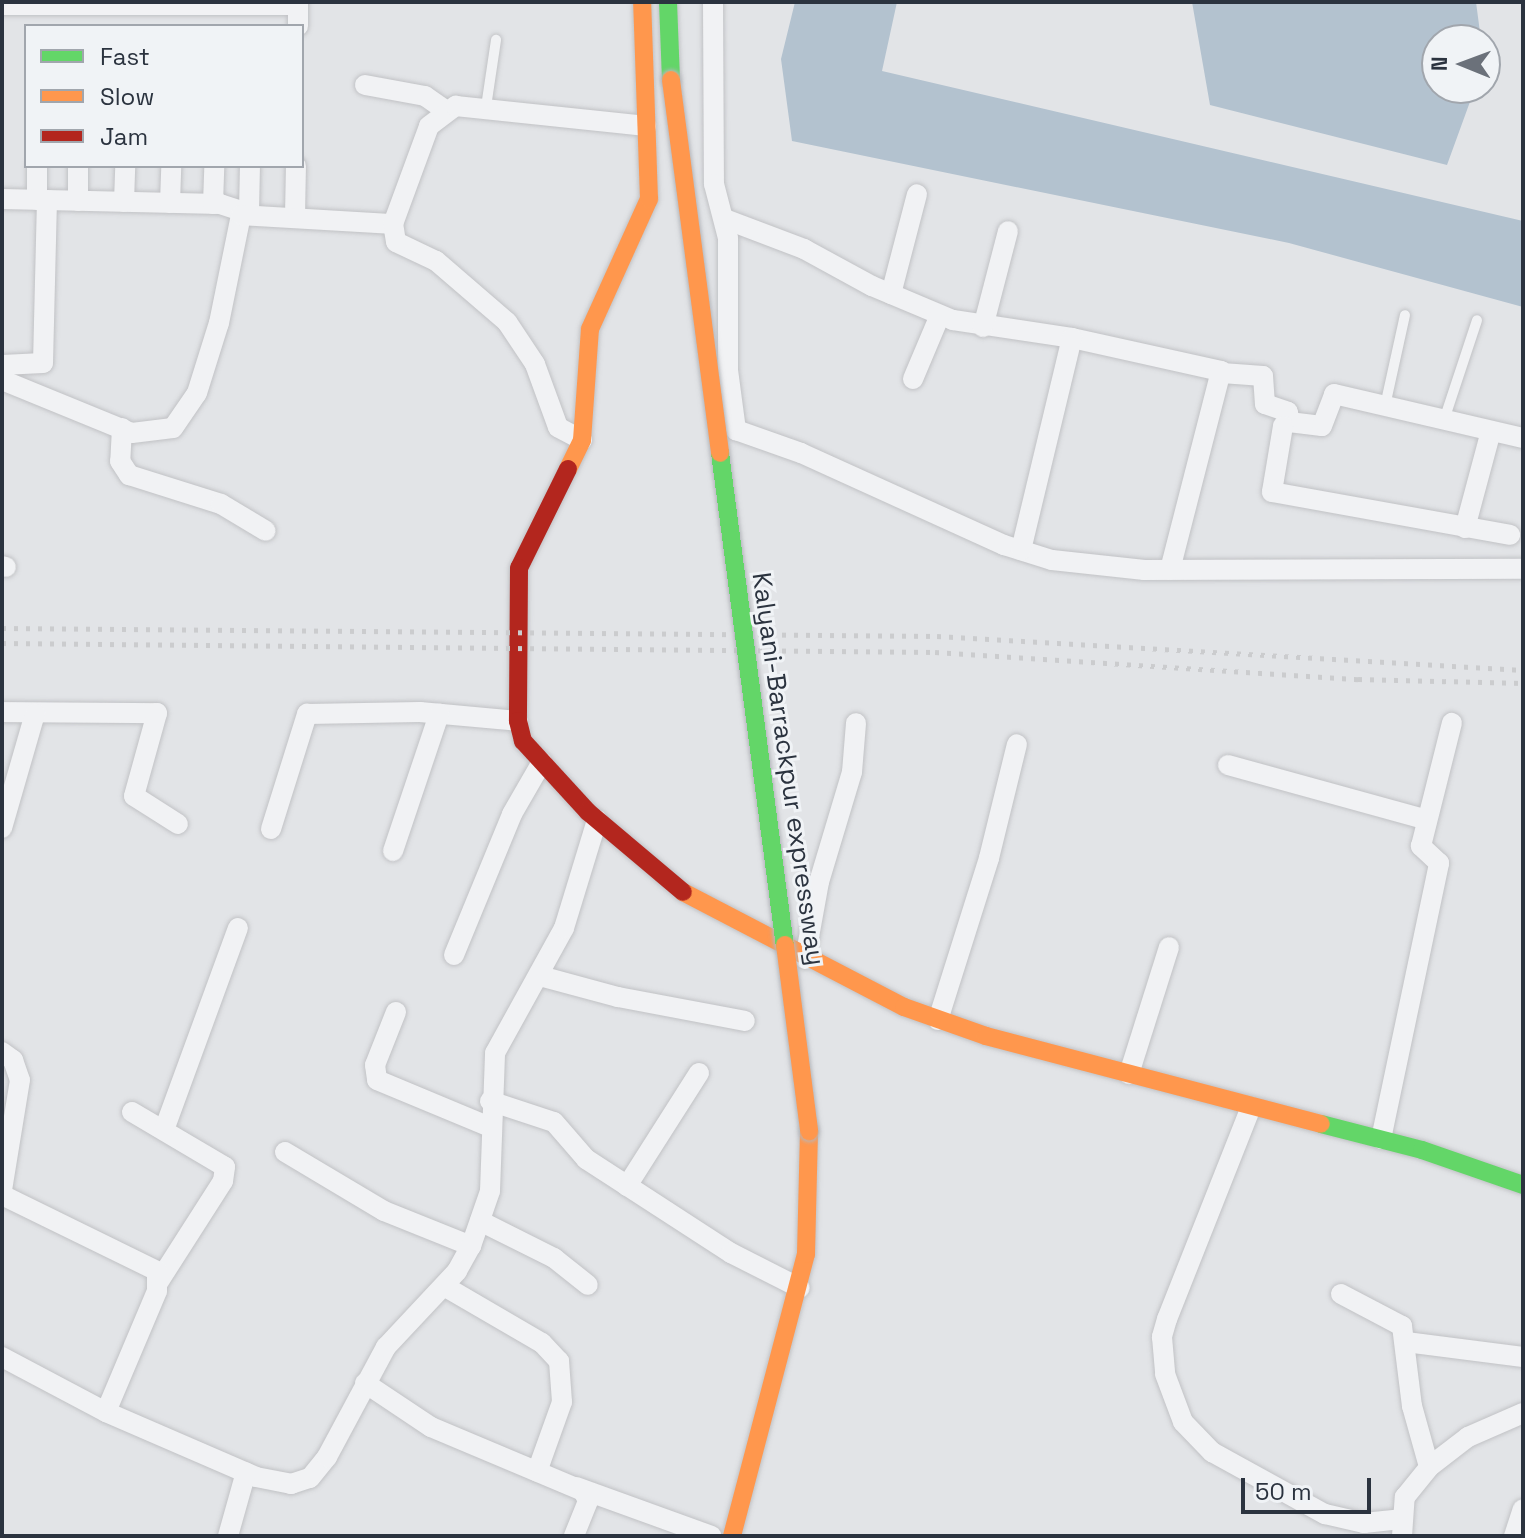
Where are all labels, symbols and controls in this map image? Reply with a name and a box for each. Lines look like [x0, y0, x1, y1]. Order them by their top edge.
legend [24, 24, 304, 168]
north arrow [1421, 24, 1501, 104]
text: Fast [100, 41, 150, 72]
text: N [1425, 56, 1453, 71]
text: Slow [100, 81, 154, 112]
text: Jam [100, 121, 148, 152]
street label: Kalyani-Barrackpur expressway [745, 571, 831, 967]
scale bar [1245, 1462, 1375, 1512]
text: 50 m [1255, 1476, 1312, 1507]

